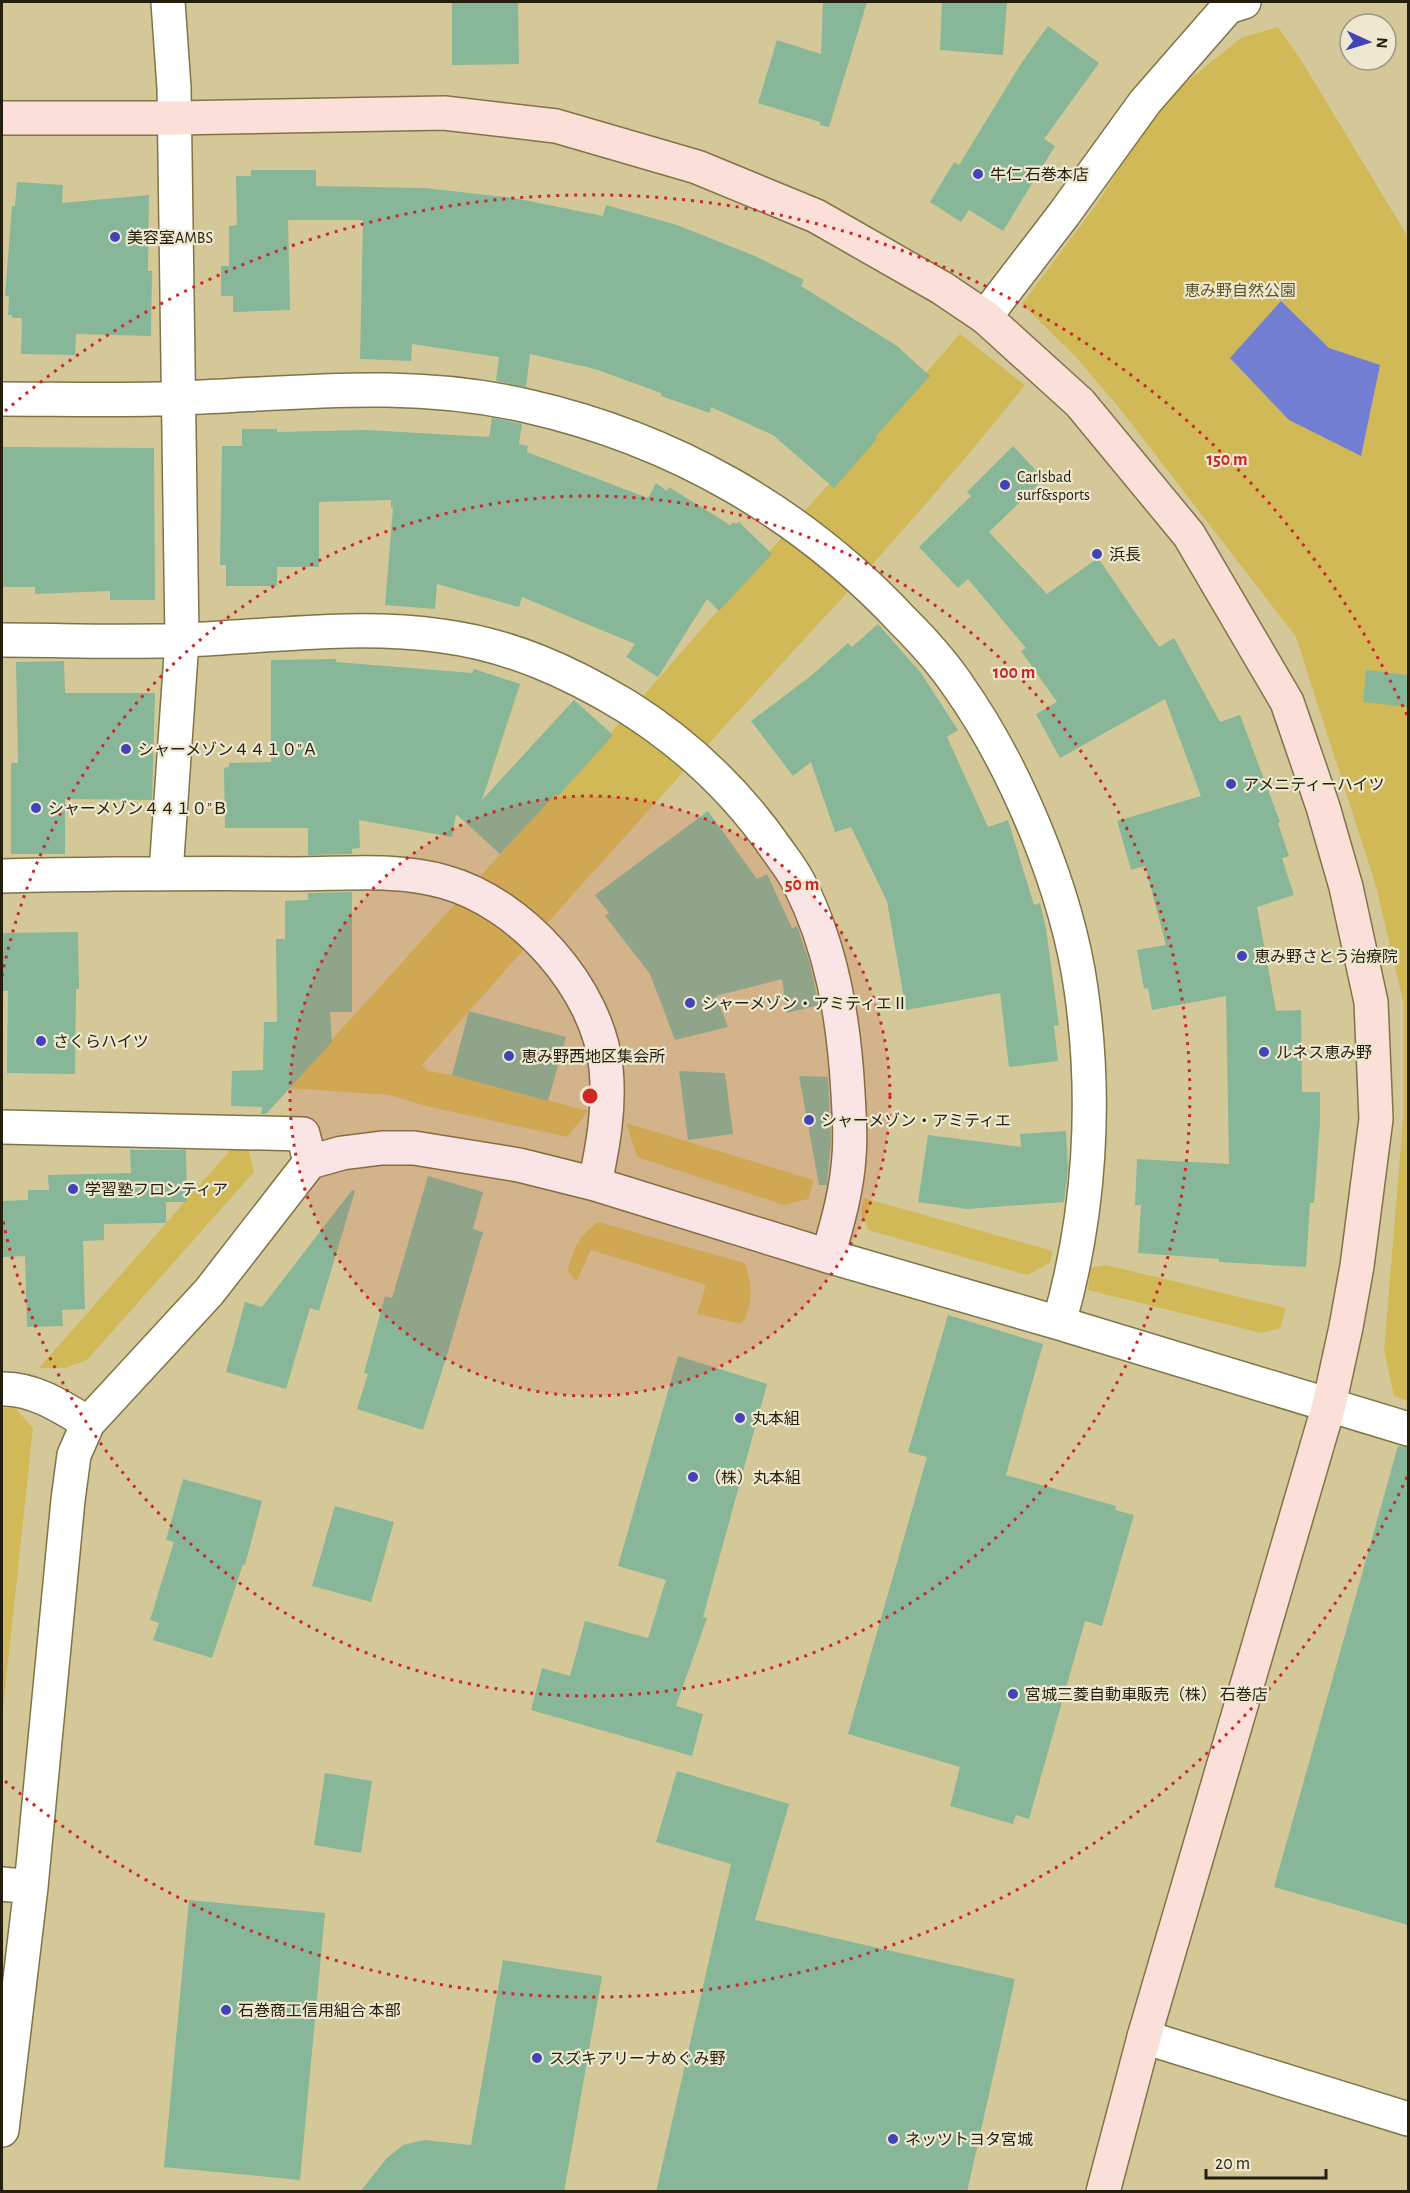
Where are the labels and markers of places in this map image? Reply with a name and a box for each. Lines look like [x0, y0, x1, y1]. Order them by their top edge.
place label: 牛仁 石巻本店 [990, 166, 1089, 183]
marker: 牛仁 石巻本店 [971, 167, 985, 181]
place label: 美容室AMBS [127, 229, 213, 246]
marker: 美容室AMBS [108, 230, 122, 244]
place label: Carlsbad surf&sports [1017, 469, 1090, 503]
marker: Carlsbad surf&sports [998, 478, 1012, 492]
place label: 浜長 [1109, 546, 1141, 563]
marker: 浜長 [1090, 547, 1104, 561]
place label: シャーメゾン４４１０”Ａ [138, 741, 318, 758]
marker: シャーメゾン４４１０”Ａ [119, 742, 133, 756]
marker: アメニティーハイツ [1224, 777, 1238, 791]
place label: アメニティーハイツ [1243, 777, 1385, 793]
place label: シャーメゾン４４１０”Ｂ [48, 800, 228, 817]
marker: シャーメゾン４４１０”Ｂ [29, 801, 43, 815]
place label: 恵み野さとう治療院 [1254, 948, 1398, 965]
marker: 恵み野さとう治療院 [1235, 949, 1249, 963]
place label: シャーメゾン・アミティエⅡ [702, 995, 908, 1012]
marker: シャーメゾン・アミティエⅡ [683, 996, 697, 1010]
marker: さくらハイツ [34, 1034, 48, 1048]
place label: さくらハイツ [53, 1034, 149, 1050]
place label: ルネス恵み野 [1276, 1044, 1372, 1061]
marker: ルネス恵み野 [1257, 1045, 1271, 1059]
place label: 恵み野西地区集会所 [521, 1048, 665, 1065]
marker: 恵み野西地区集会所 [502, 1049, 516, 1063]
centre of rings [580, 1086, 600, 1106]
place label: シャーメゾン・アミティエ [821, 1112, 1011, 1129]
marker: シャーメゾン・アミティエ [802, 1113, 816, 1127]
place label: 学習塾フロンティア [85, 1181, 228, 1198]
marker: 学習塾フロンティア [66, 1182, 80, 1196]
place label: 丸本組 [752, 1410, 800, 1427]
marker: 丸本組 [733, 1411, 747, 1425]
place label: （株）丸本組 [705, 1469, 801, 1486]
marker: （株）丸本組 [686, 1470, 700, 1484]
place label: 宮城三菱自動車販売（株） 石巻店 [1025, 1686, 1268, 1703]
marker: 宮城三菱自動車販売（株） 石巻店 [1006, 1687, 1020, 1701]
place label: 石巻商工信用組合 本部 [238, 2002, 401, 2019]
marker: 石巻商工信用組合 本部 [219, 2003, 233, 2017]
place label: スズキアリーナめぐみ野 [549, 2050, 725, 2067]
marker: スズキアリーナめぐみ野 [530, 2051, 544, 2065]
place label: ネッツトヨタ宮城 [905, 2131, 1033, 2148]
marker: ネッツトヨタ宮城 [886, 2132, 900, 2146]

